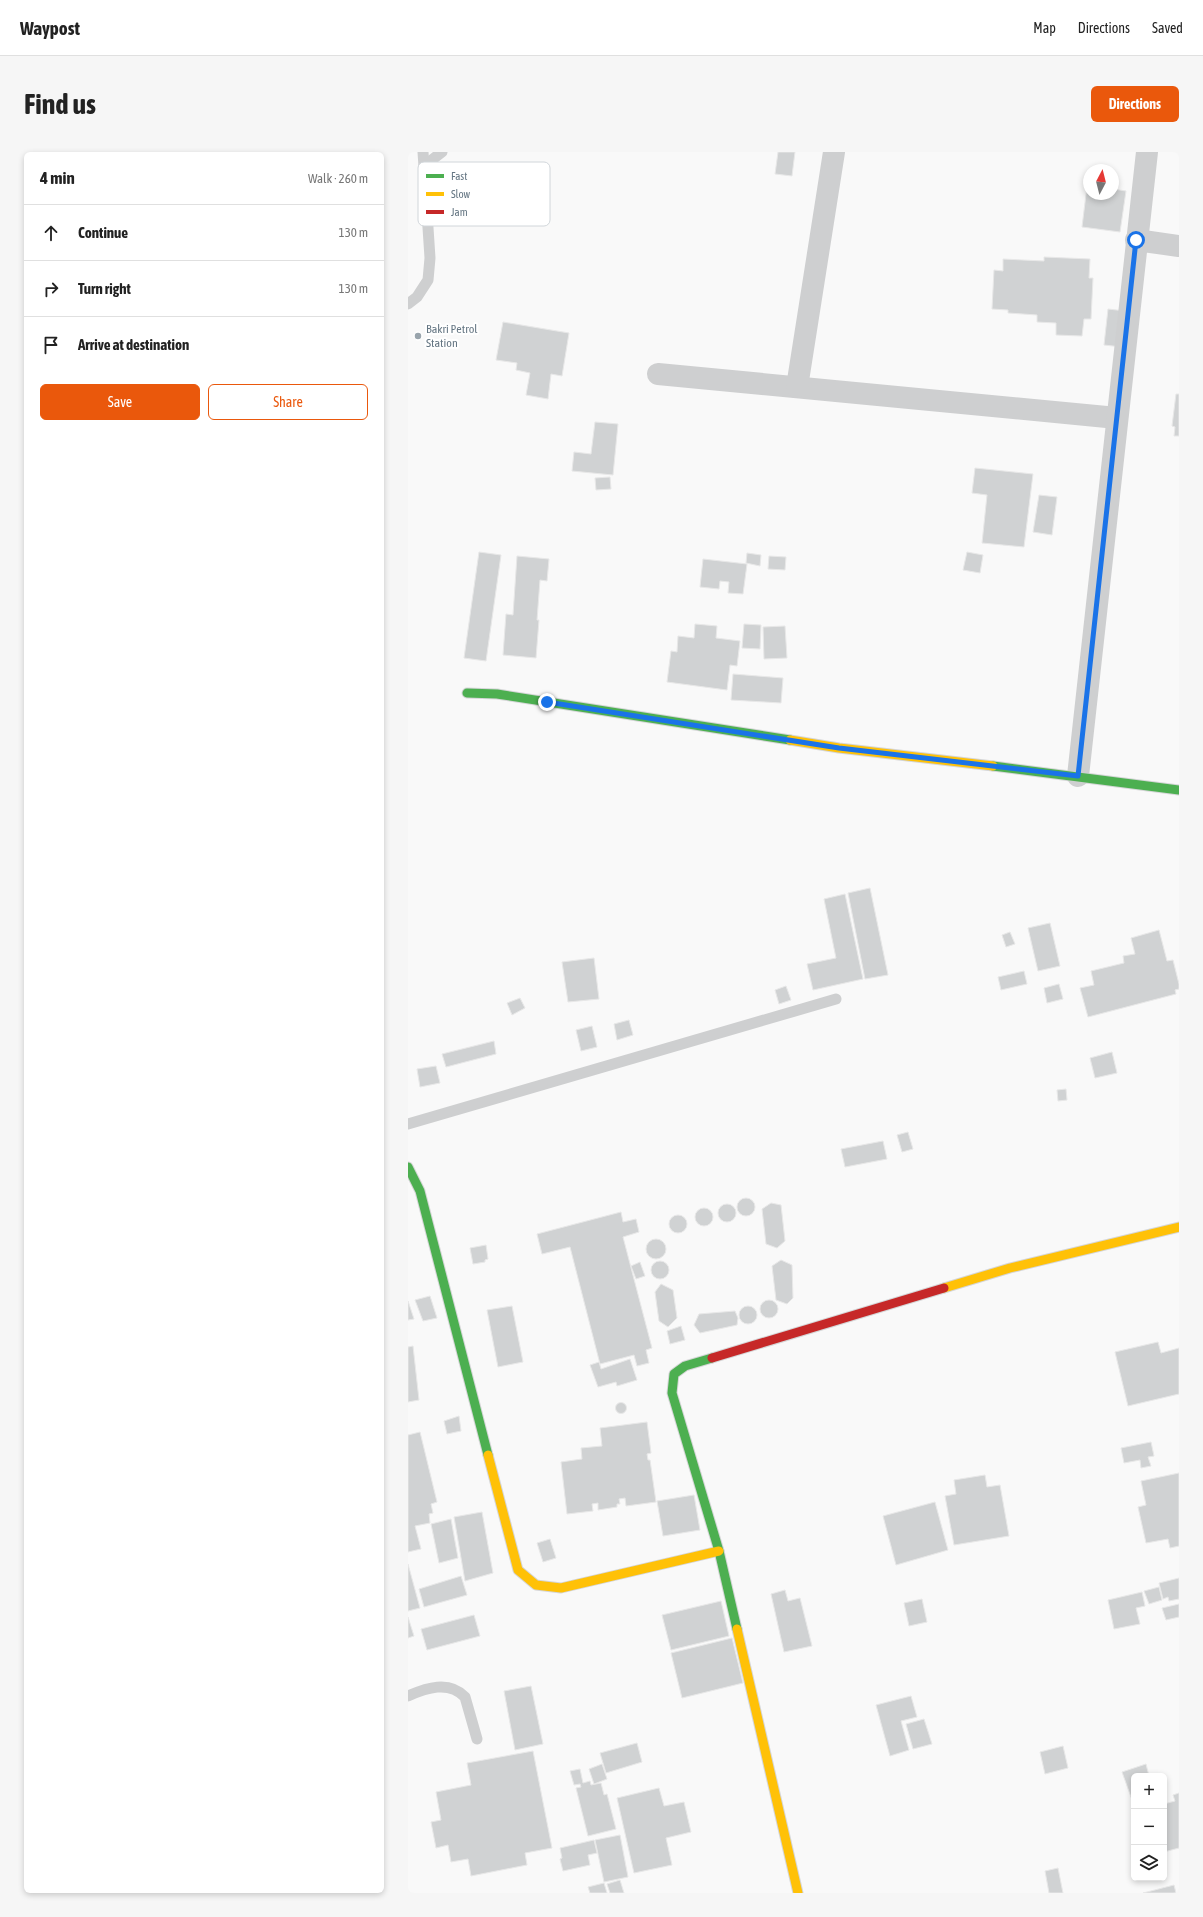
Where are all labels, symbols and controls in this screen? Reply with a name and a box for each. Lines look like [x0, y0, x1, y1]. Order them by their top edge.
text: Waypost [20, 17, 80, 39]
text: Map [1033, 20, 1056, 36]
text: Directions [1078, 20, 1130, 36]
text: Saved [1152, 20, 1183, 36]
button: Directions [1091, 86, 1179, 122]
text: Find us [24, 88, 96, 120]
legend [418, 162, 550, 226]
north arrow [1083, 164, 1119, 200]
text: 4 min [40, 168, 75, 188]
text: Fast [451, 170, 467, 182]
text: Walk · 260 m [308, 171, 368, 186]
text: Slow [451, 188, 470, 200]
text: Jam [451, 206, 468, 218]
icon: ahead [40, 222, 62, 244]
text: Continue [78, 224, 128, 241]
text: 130 m [339, 225, 368, 240]
route start [1127, 231, 1145, 249]
icon: right [40, 278, 62, 300]
text: Turn right [78, 280, 131, 297]
text: 130 m [339, 281, 368, 296]
place label: Bakri Petrol Station [426, 322, 478, 350]
marker: Bakri Petrol Station [413, 331, 423, 341]
icon: arrive [40, 334, 62, 356]
text: Arrive at destination [78, 336, 189, 353]
button: Save [40, 384, 200, 420]
button: Share [208, 384, 368, 420]
route end [538, 693, 556, 711]
map controls [1131, 1773, 1167, 1881]
button: + [1131, 1773, 1167, 1809]
button: − [1131, 1809, 1167, 1845]
button: layers [1131, 1845, 1167, 1881]

